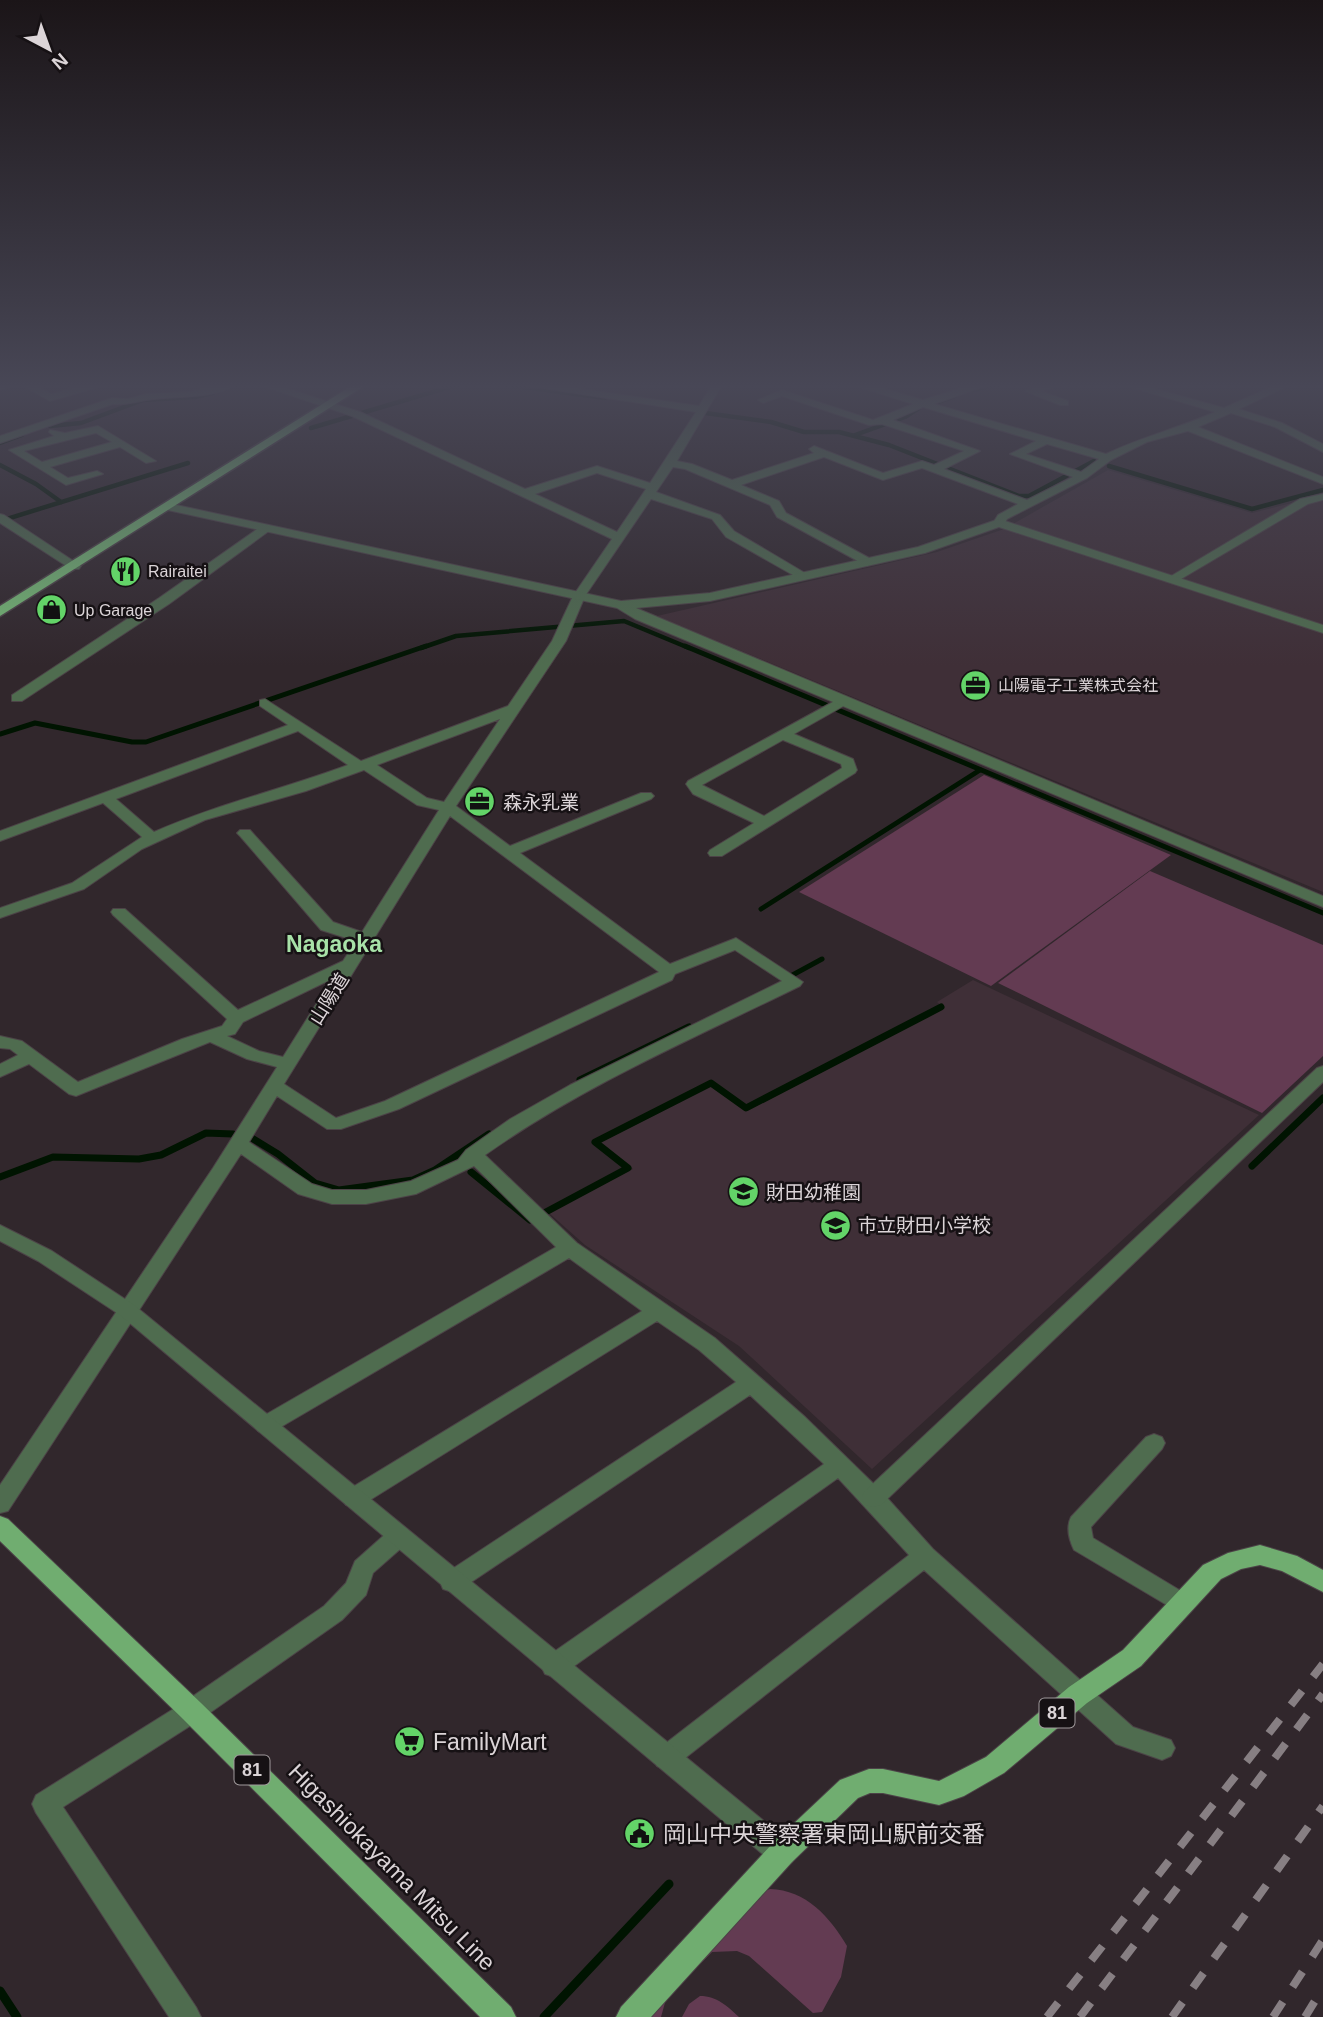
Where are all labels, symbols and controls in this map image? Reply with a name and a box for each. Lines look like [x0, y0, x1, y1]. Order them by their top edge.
north arrow [14, 14, 84, 84]
text: N [48, 49, 72, 74]
restaurant icon: Rairaitei [108, 554, 142, 588]
place label: Rairaitei [148, 563, 207, 580]
shop icon: Up Garage [34, 593, 68, 627]
place label: Up Garage [74, 602, 152, 619]
office icon: 山陽電子工業株式会社 [958, 668, 992, 702]
place label: 山陽電子工業株式会社 [998, 677, 1158, 694]
office icon: 森永乳業 [463, 785, 497, 819]
place label: 森永乳業 [503, 792, 579, 813]
district label: Nagaoka [286, 931, 382, 957]
street label: 山陽道 [305, 969, 353, 1029]
school or university icon: 財田幼稚園 [726, 1175, 760, 1209]
place label: 財田幼稚園 [766, 1182, 861, 1203]
school or university icon: 市立財田小学校 [818, 1208, 852, 1242]
place label: 市立財田小学校 [858, 1215, 991, 1236]
road number: 81 [1040, 1698, 1074, 1728]
supermarket icon: FamilyMart [393, 1725, 427, 1759]
place label: FamilyMart [433, 1729, 547, 1755]
road number: 81 [234, 1756, 270, 1784]
street label: Higashiokayama Mitsu Line [283, 1758, 501, 1976]
public building icon: 岡山中央警察署東岡山駅前交番 [623, 1817, 657, 1851]
place label: 岡山中央警察署東岡山駅前交番 [663, 1821, 985, 1847]

